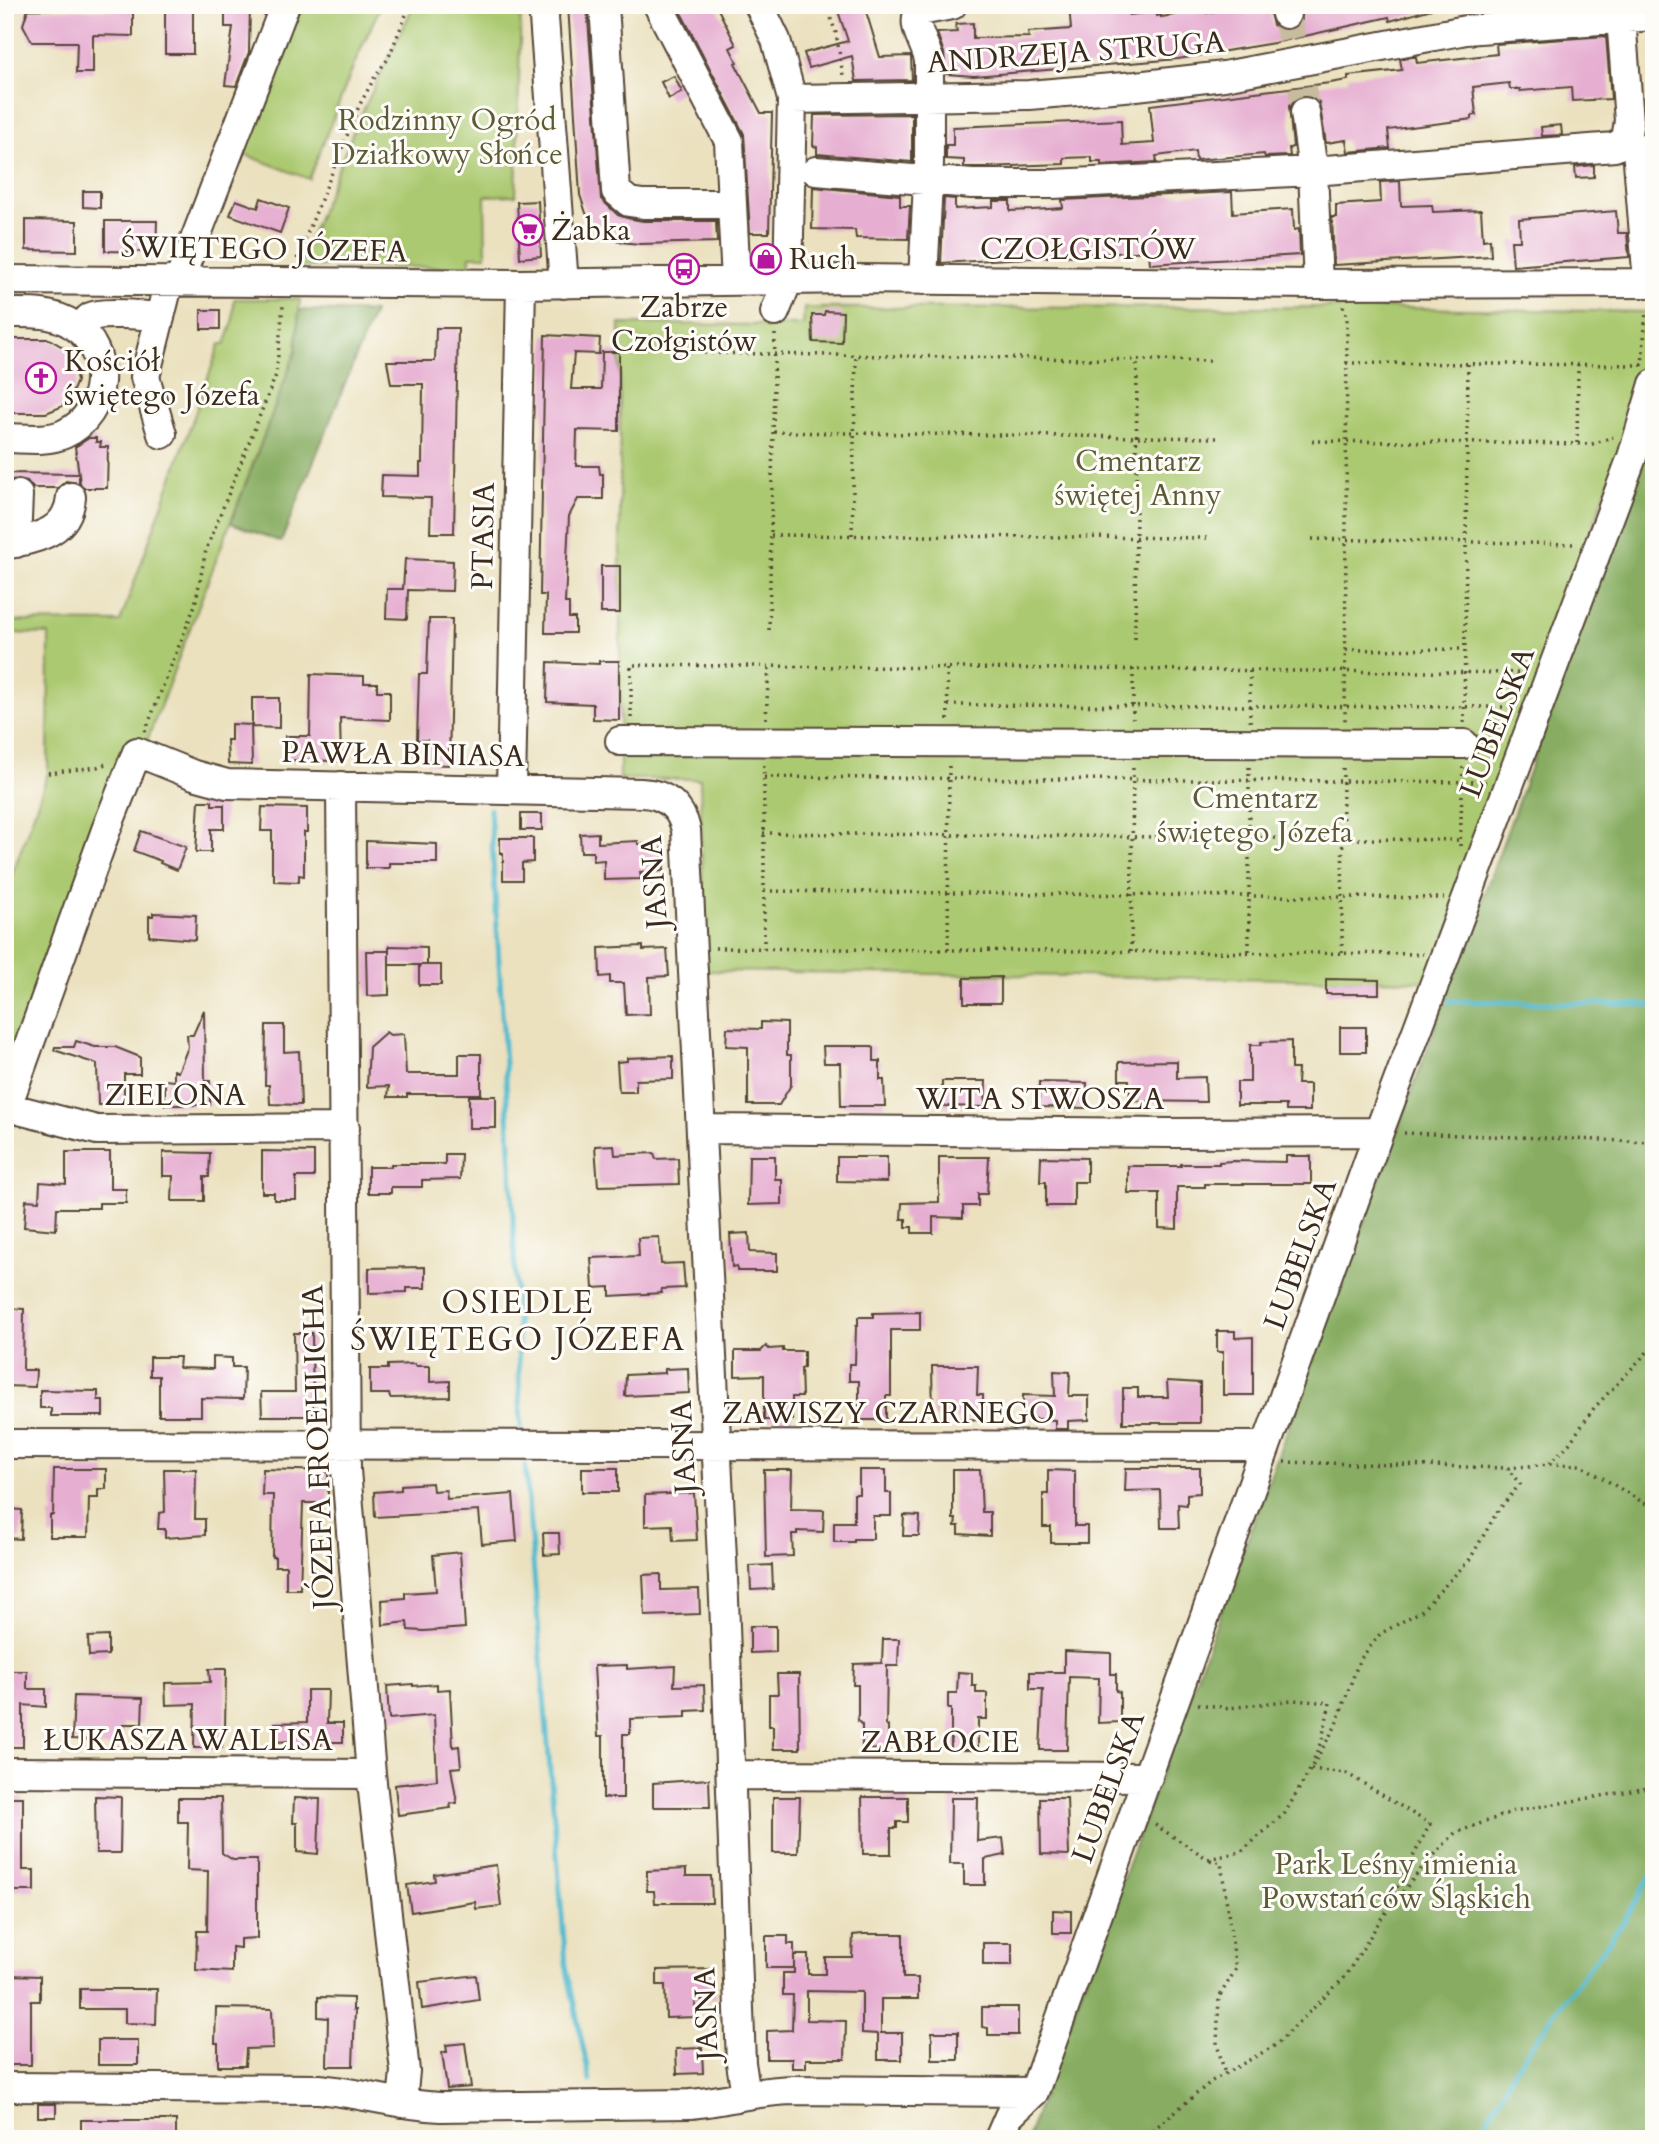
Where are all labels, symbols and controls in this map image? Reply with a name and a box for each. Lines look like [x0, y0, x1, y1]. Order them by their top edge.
street label: ANDRZEJA STRUGA [925, 22, 1227, 83]
park label: Rodzinny Ogród Działkowy Słońce [331, 100, 563, 175]
place label: Żabka [551, 210, 631, 251]
supermarket icon: Żabka [511, 213, 545, 247]
street label: ŚWIĘTEGO JÓZEFA [120, 226, 409, 273]
street label: CZOŁGISTÓW [980, 229, 1197, 270]
place label: Ruch [789, 239, 857, 280]
shop icon: Ruch [749, 242, 783, 276]
bus stop icon: Zabrze Czołgistów [667, 252, 701, 286]
place label: Zabrze Czołgistów [611, 287, 757, 362]
place label: Kościół świętego Józefa [64, 341, 260, 416]
church icon: Kościół świętego Józefa [24, 361, 58, 395]
park label: Cmentarz świętej Anny [1054, 441, 1222, 516]
street label: PTASIA [462, 481, 505, 590]
street label: LUBELSKA [1450, 640, 1545, 803]
street label: PAWŁA BINIASA [281, 732, 526, 777]
park label: Cmentarz świętego Józefa [1157, 778, 1353, 853]
street label: JASNA [631, 833, 678, 934]
street label: ZIELONA [104, 1075, 246, 1116]
street label: WITA STWOSZA [915, 1079, 1165, 1120]
street label: LUBELSKA [1254, 1172, 1347, 1336]
district label: OSIEDLE ŚWIĘTEGO JÓZEFA [350, 1281, 686, 1362]
street label: JÓZEFA FROEHLICHA [292, 1283, 345, 1614]
street label: ZAWISZY CZARNEGO [721, 1393, 1055, 1434]
street label: JASNA [661, 1399, 707, 1499]
street label: LUBELSKA [1062, 1705, 1155, 1869]
street label: ŁUKASZA WALLISA [43, 1720, 333, 1761]
street label: ZABŁOCIE [861, 1722, 1019, 1763]
park label: Park Leśny imienia Powstańców Śląskich [1261, 1844, 1531, 1919]
street label: JASNA [684, 1966, 729, 2065]

